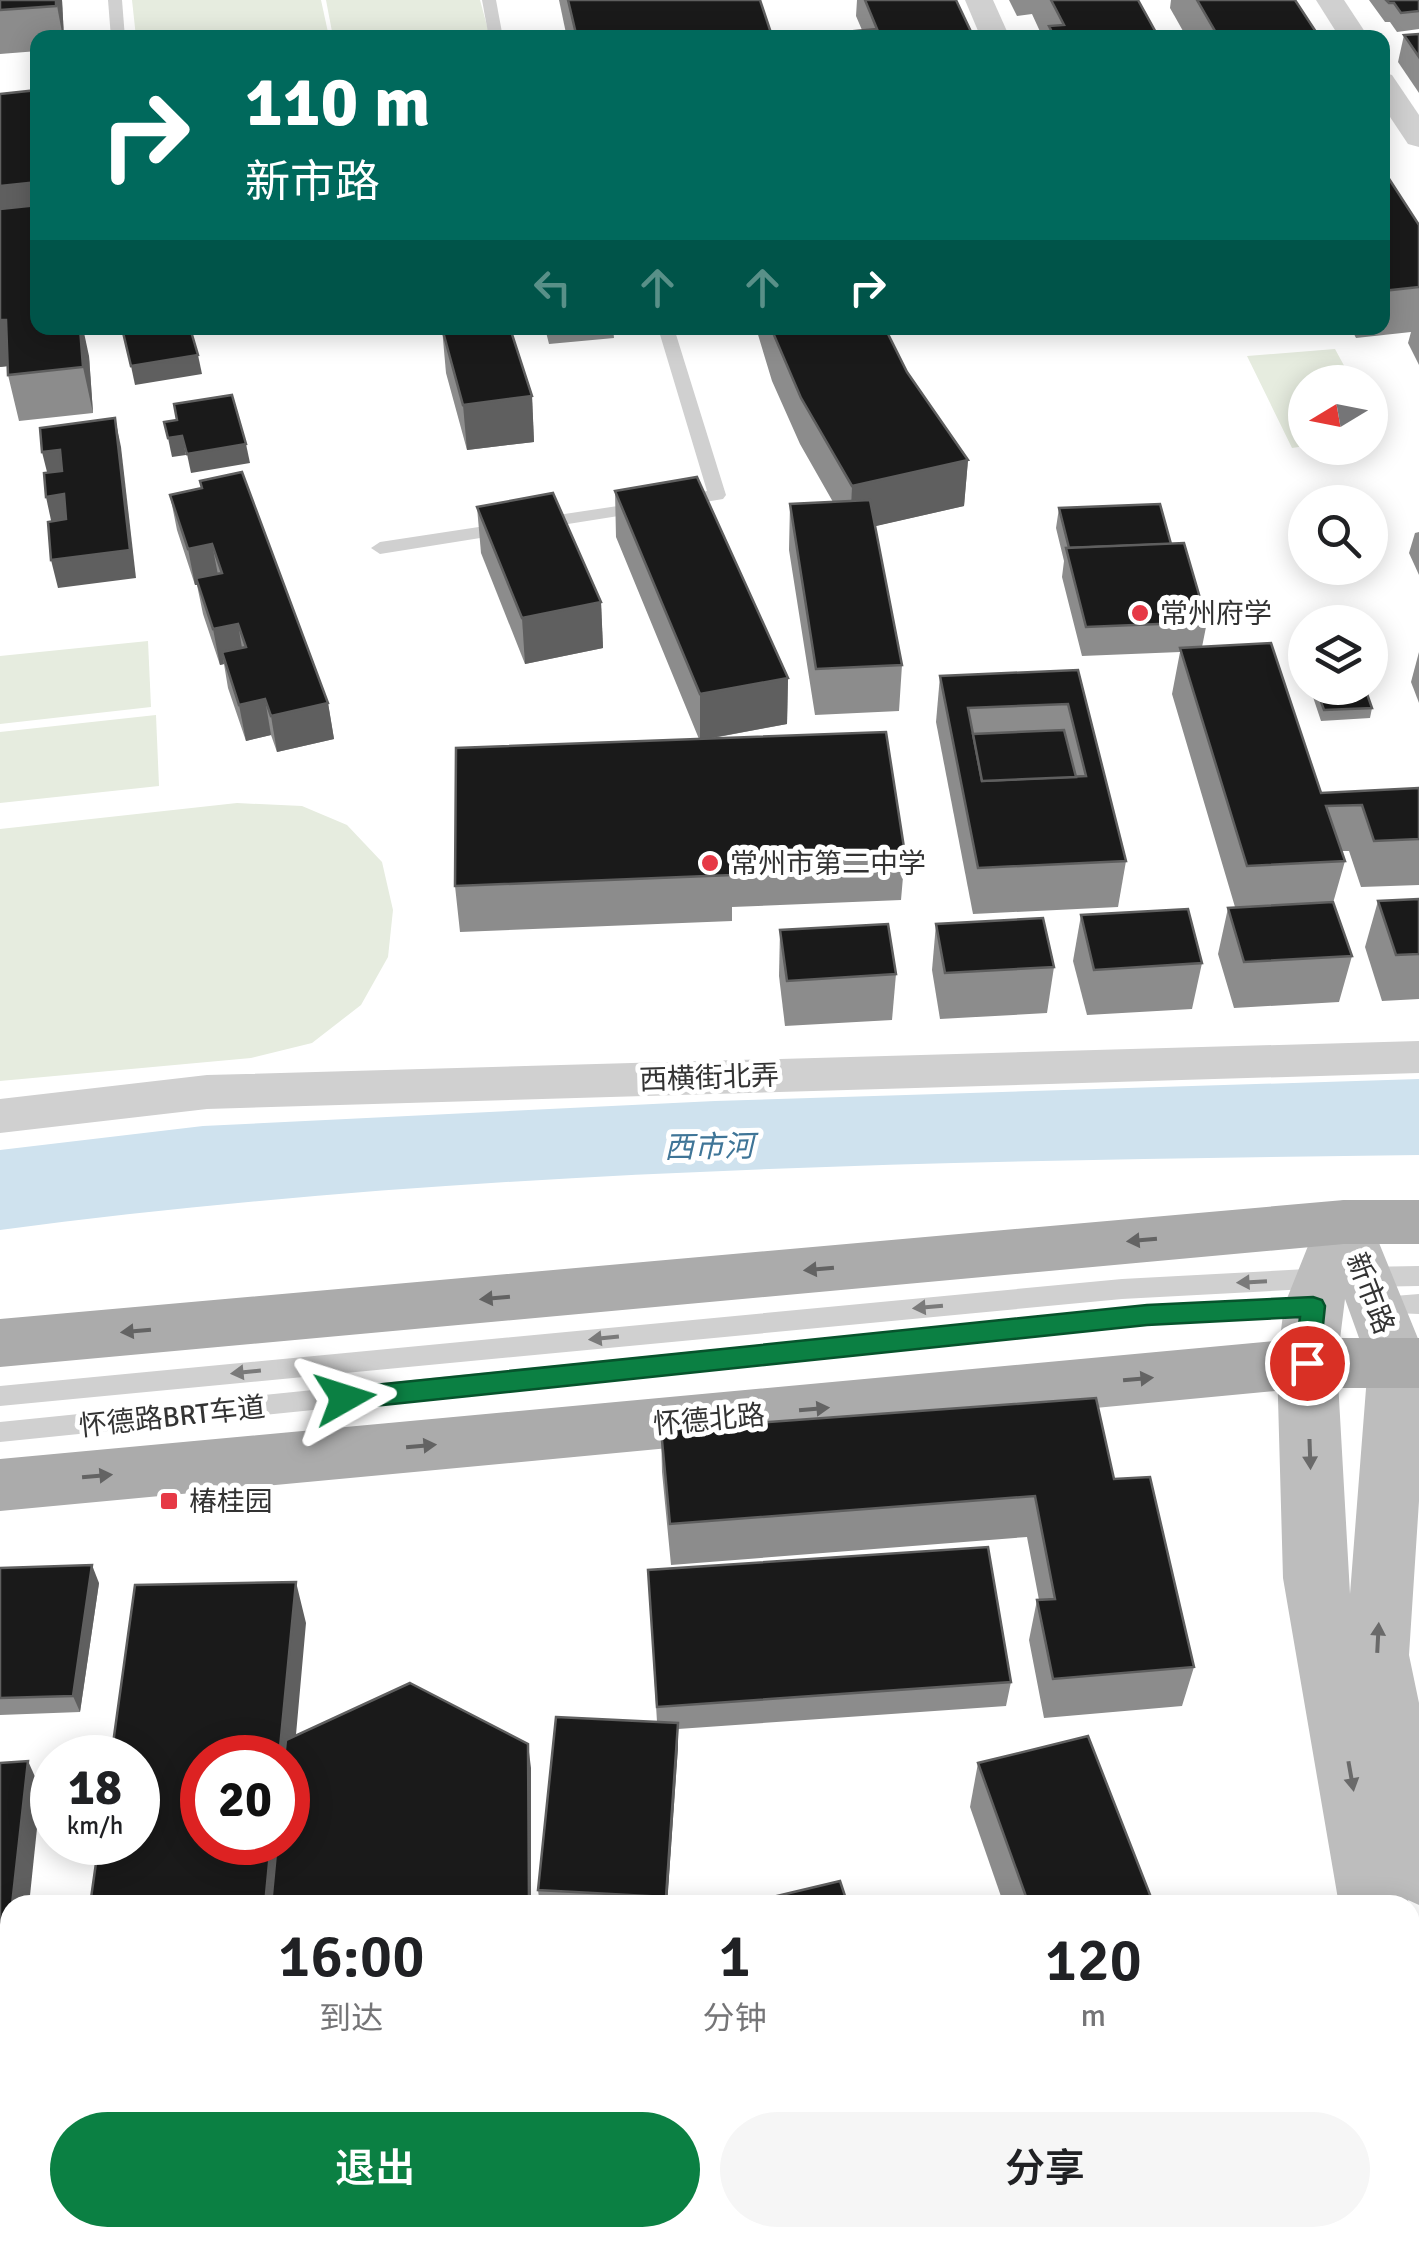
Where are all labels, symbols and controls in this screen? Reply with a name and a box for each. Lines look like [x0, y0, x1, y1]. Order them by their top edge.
text: 110 m [245, 59, 430, 145]
icon: right [80, 70, 210, 200]
text: 新市路 [245, 155, 380, 210]
icon: left [525, 260, 580, 315]
icon: ahead [630, 260, 685, 315]
icon: ahead [735, 260, 790, 315]
icon: right [840, 260, 895, 315]
north arrow [1288, 365, 1388, 465]
map controls [1288, 365, 1388, 705]
button: search [1288, 485, 1388, 585]
place label: 常州府学 [1160, 597, 1272, 631]
marker: 常州府学 [1129, 602, 1151, 624]
button: layers [1288, 605, 1388, 705]
place label: 常州市第二中学 [730, 847, 926, 881]
marker: 常州市第二中学 [699, 852, 721, 874]
street label: 西横街北弄 [638, 1059, 780, 1097]
water label: 西市河 [664, 1128, 759, 1167]
one-way arrow [1126, 1233, 1158, 1249]
street label: 新市路 [1339, 1248, 1401, 1339]
one-way arrow [802, 1262, 834, 1278]
one-way arrow [1235, 1274, 1267, 1290]
one-way arrow [478, 1291, 510, 1307]
one-way arrow [911, 1300, 943, 1316]
pin [1265, 1321, 1350, 1406]
one-way arrow [120, 1323, 152, 1339]
one-way arrow [588, 1330, 620, 1346]
icon: arrive [1280, 1336, 1335, 1391]
position arrow [293, 1346, 397, 1450]
one-way arrow [229, 1365, 261, 1381]
one-way arrow [1122, 1371, 1154, 1387]
street label: 怀德路BRT车道 [77, 1390, 267, 1444]
street label: 怀德北路 [652, 1398, 766, 1442]
one-way arrow [799, 1401, 830, 1417]
one-way arrow [405, 1437, 437, 1453]
one-way arrow [1303, 1439, 1319, 1470]
one-way arrow [82, 1467, 114, 1483]
place label: 椿桂园 [189, 1485, 273, 1519]
marker: 椿桂园 [158, 1490, 180, 1512]
one-way arrow [1370, 1622, 1386, 1654]
speed limit sign: 20 [180, 1735, 310, 1865]
text: 18 [68, 1757, 122, 1819]
one-way arrow [1343, 1760, 1359, 1791]
text: km/h [67, 1810, 123, 1841]
text: 16:00 [278, 1920, 425, 1994]
text: 1 [718, 1920, 751, 1994]
text: 120 [1045, 1924, 1142, 1998]
text: m [1081, 1996, 1106, 2035]
text: 到达 [319, 1999, 383, 2038]
text: 分钟 [703, 1999, 767, 2038]
button: 退出 [50, 2112, 700, 2227]
button: 分享 [720, 2112, 1370, 2227]

